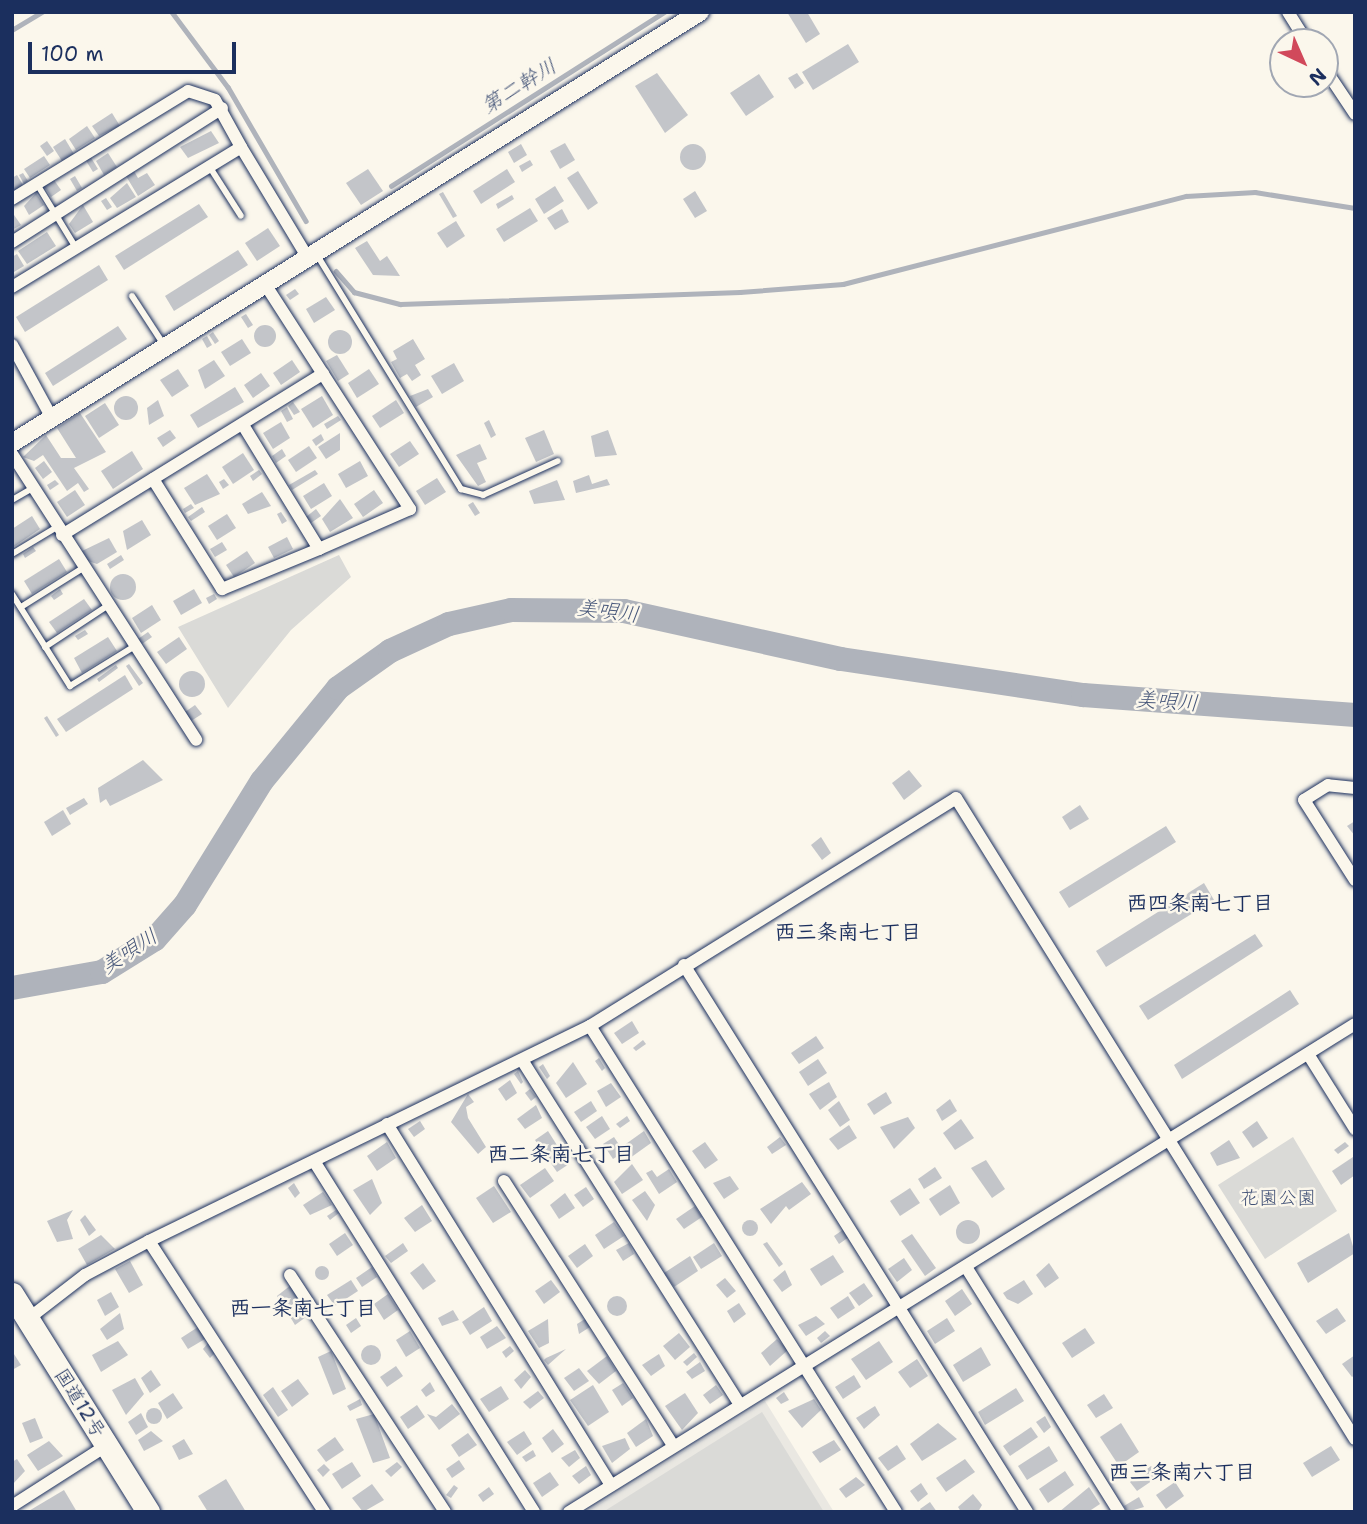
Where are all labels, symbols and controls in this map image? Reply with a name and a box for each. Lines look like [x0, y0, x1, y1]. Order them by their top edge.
scale bar [32, 28, 240, 72]
north arrow [1269, 28, 1339, 98]
text: 100 m [41, 40, 104, 68]
water label: 第二幹川 [477, 53, 561, 119]
text: N [1303, 63, 1332, 91]
water label: 美唄川 [575, 595, 641, 627]
water label: 美唄川 [1135, 686, 1199, 716]
district label: 西四条南七丁目 [1127, 890, 1273, 916]
district label: 西三条南七丁目 [775, 919, 921, 945]
water label: 美唄川 [96, 923, 162, 979]
district label: 西二条南七丁目 [488, 1141, 634, 1167]
park label: 花園公園 [1240, 1187, 1316, 1209]
district label: 西一条南七丁目 [230, 1295, 376, 1321]
street label: 国道12号 [50, 1364, 110, 1442]
district label: 西三条南六丁目 [1109, 1459, 1255, 1485]

